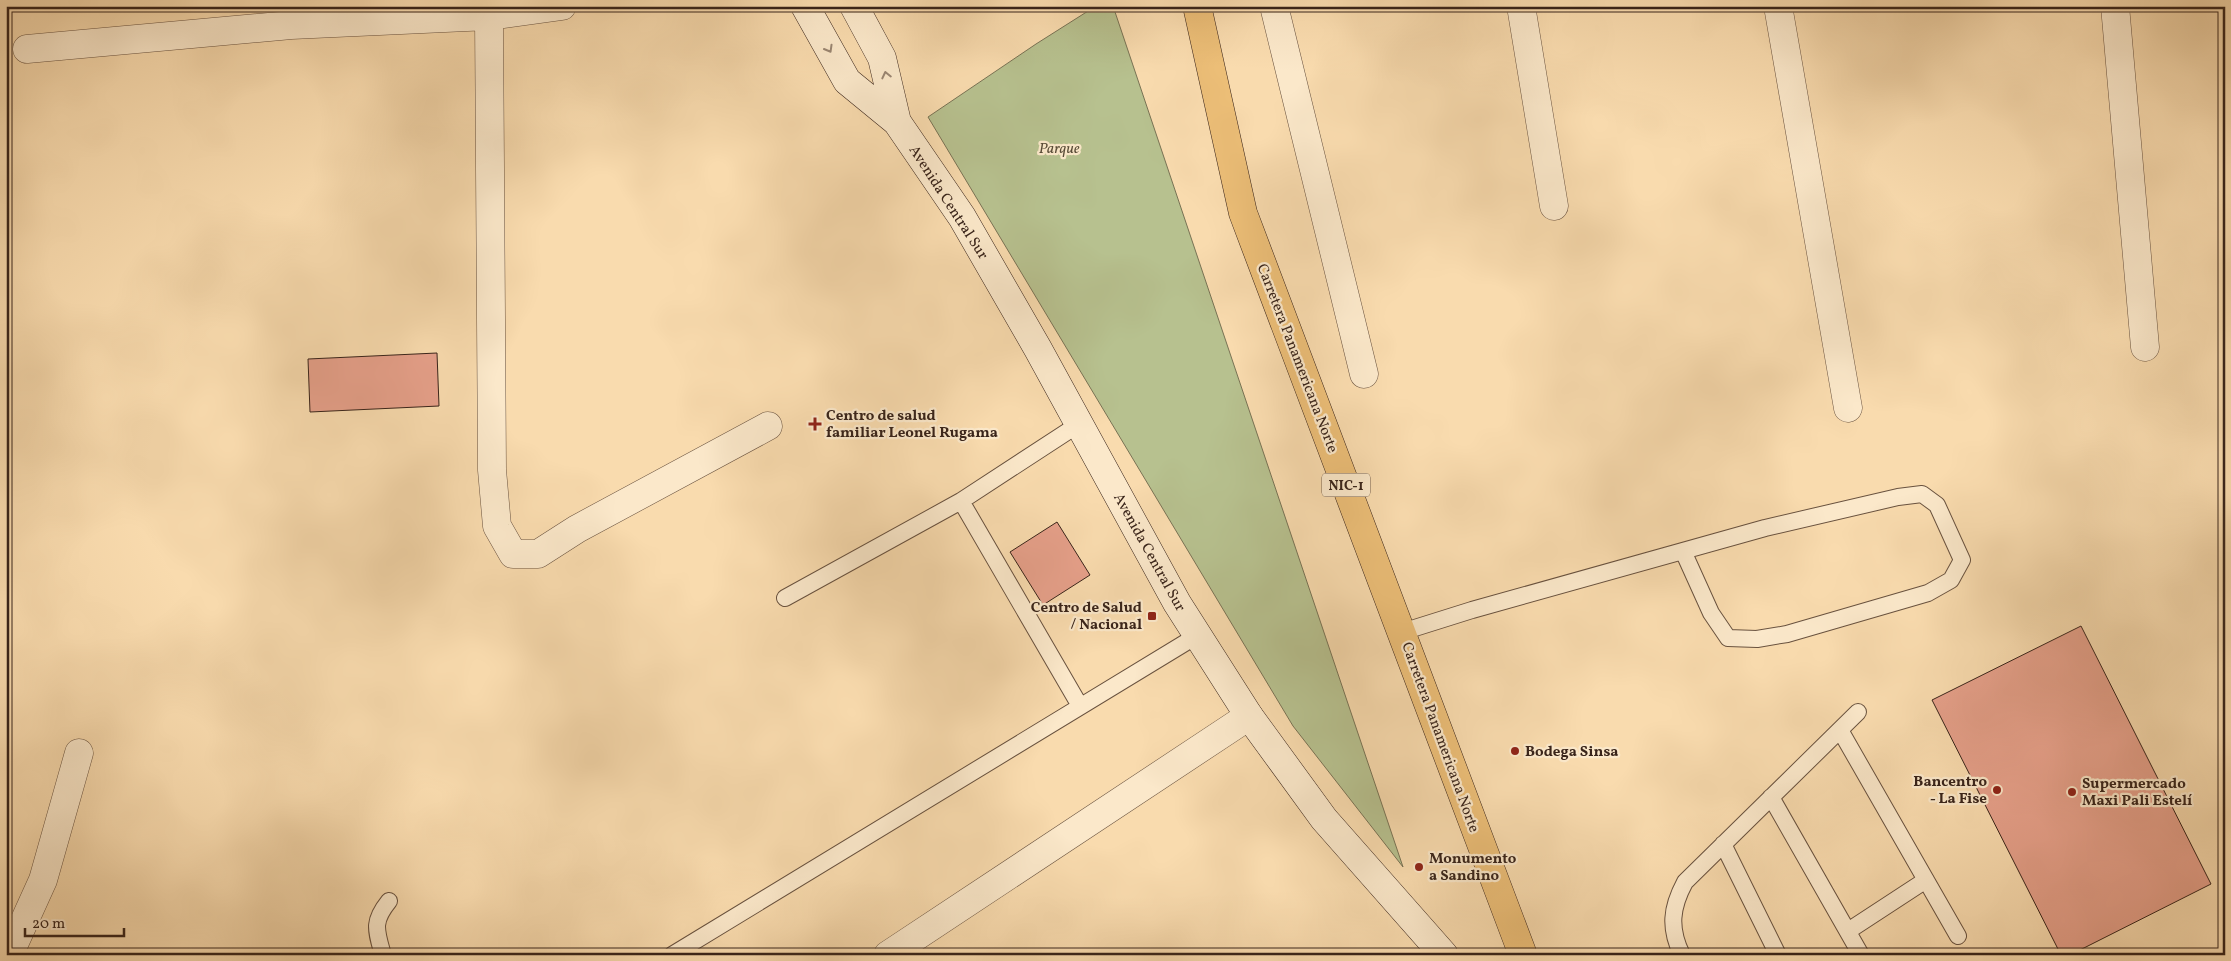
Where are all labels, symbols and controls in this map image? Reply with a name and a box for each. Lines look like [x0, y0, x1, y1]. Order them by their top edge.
one-way arrow [823, 43, 833, 52]
one-way arrow [881, 70, 892, 79]
park label: Parque [1039, 139, 1080, 160]
street label: Avenida Central Sur [903, 142, 993, 264]
street label: Carretera Panamericana Norte [1251, 261, 1342, 456]
place label: Centro de salud familiar Leonel Rugama [826, 406, 998, 444]
marker: Centro de salud familiar Leonel Rugama [808, 417, 822, 431]
road number: NIC-1 [1322, 474, 1370, 496]
street label: Avenida Central Sur [1107, 490, 1190, 616]
place label: Centro de Salud / Nacional [1031, 598, 1142, 636]
marker: Centro de Salud / Nacional [1146, 610, 1158, 622]
street label: Carretera Panamericana Norte [1395, 640, 1484, 836]
place label: Bodega Sinsa [1525, 742, 1619, 763]
marker: Bodega Sinsa [1509, 745, 1521, 757]
place label: Bancentro - La Fise [1913, 772, 1987, 810]
place label: Supermercado Maxi Pali Estelí [2082, 774, 2192, 812]
marker: Bancentro - La Fise [1991, 784, 2003, 796]
marker: Supermercado Maxi Pali Estelí [2066, 786, 2078, 798]
place label: Monumento a Sandino [1429, 849, 1517, 887]
marker: Monumento a Sandino [1413, 861, 1425, 873]
scale bar [25, 906, 124, 938]
text: 20 m [32, 914, 65, 935]

